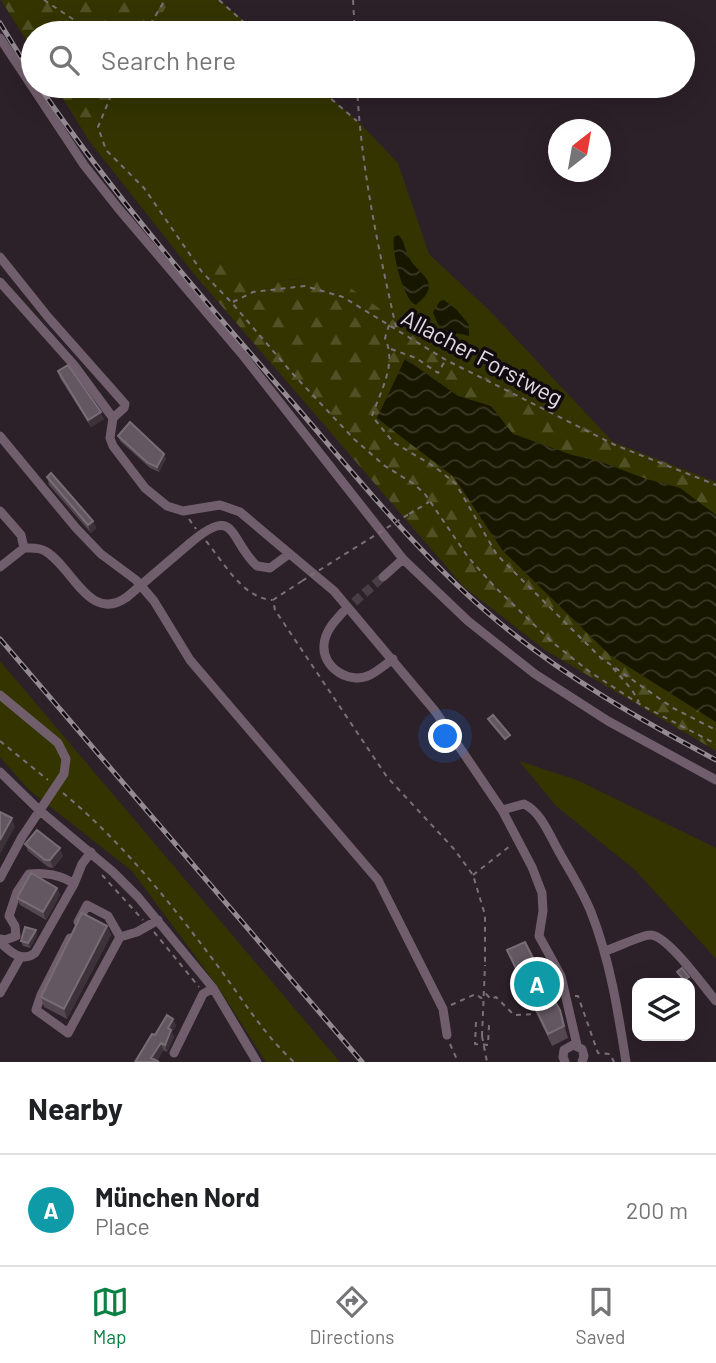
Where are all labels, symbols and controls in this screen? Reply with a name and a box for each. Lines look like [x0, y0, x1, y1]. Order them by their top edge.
search box [21, 21, 695, 98]
icon: search [45, 41, 83, 79]
text: Search here [101, 44, 236, 75]
north arrow [548, 119, 611, 182]
street label: Allacher Forstweg [397, 303, 568, 411]
your location [428, 719, 462, 753]
pin: A [514, 958, 560, 1010]
map controls [632, 978, 695, 1041]
button: layers [632, 978, 695, 1041]
text: Nearby [28, 1090, 123, 1126]
text: München Nord [95, 1181, 260, 1212]
text: A [43, 1196, 59, 1224]
text: 200 m [626, 1196, 688, 1224]
text: Place [95, 1212, 150, 1240]
tab: Map [91, 1283, 129, 1348]
tab: Directions [310, 1283, 395, 1348]
tab: Saved [576, 1283, 625, 1348]

